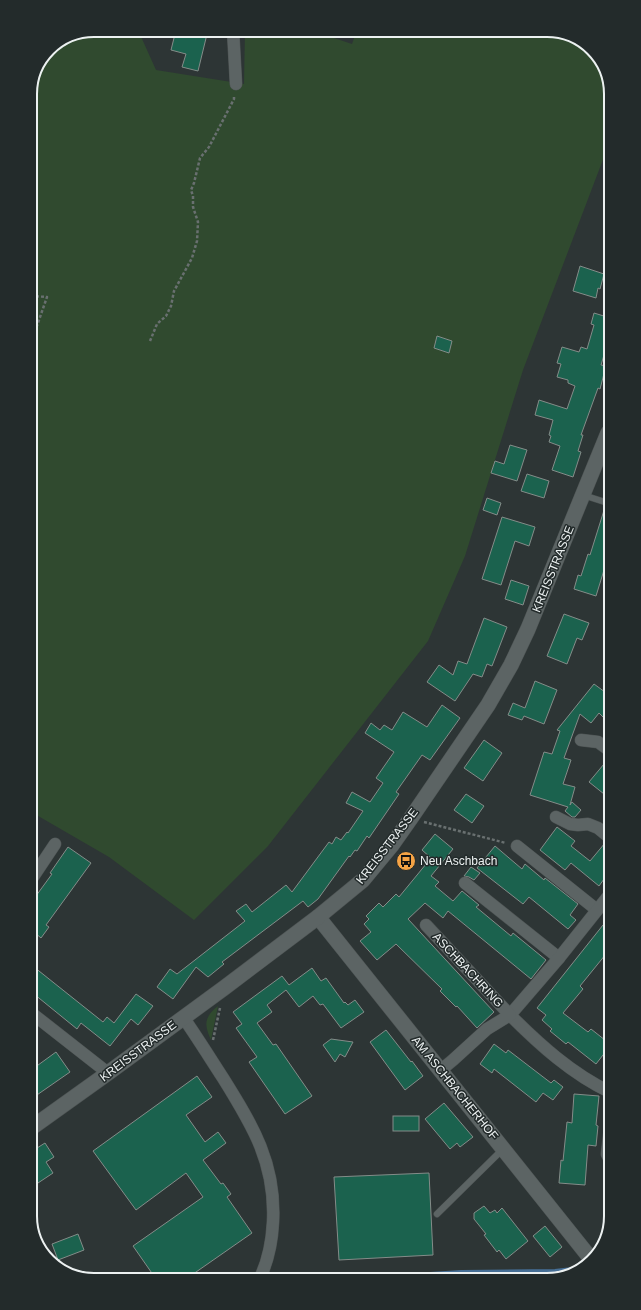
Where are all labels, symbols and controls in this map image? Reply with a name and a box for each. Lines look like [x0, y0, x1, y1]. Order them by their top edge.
street label: KREISSTRASSE [529, 524, 577, 614]
street label: KREISSTRASSE [353, 805, 421, 887]
bus stop icon: Neu Aschbach [395, 850, 417, 872]
place label: Neu Aschbach [420, 854, 497, 868]
street label: ASCHBACHRING [430, 930, 506, 1010]
street label: KREISSTRASSE [97, 1018, 179, 1084]
street label: AM ASCHBACHERHOF [409, 1033, 501, 1143]

